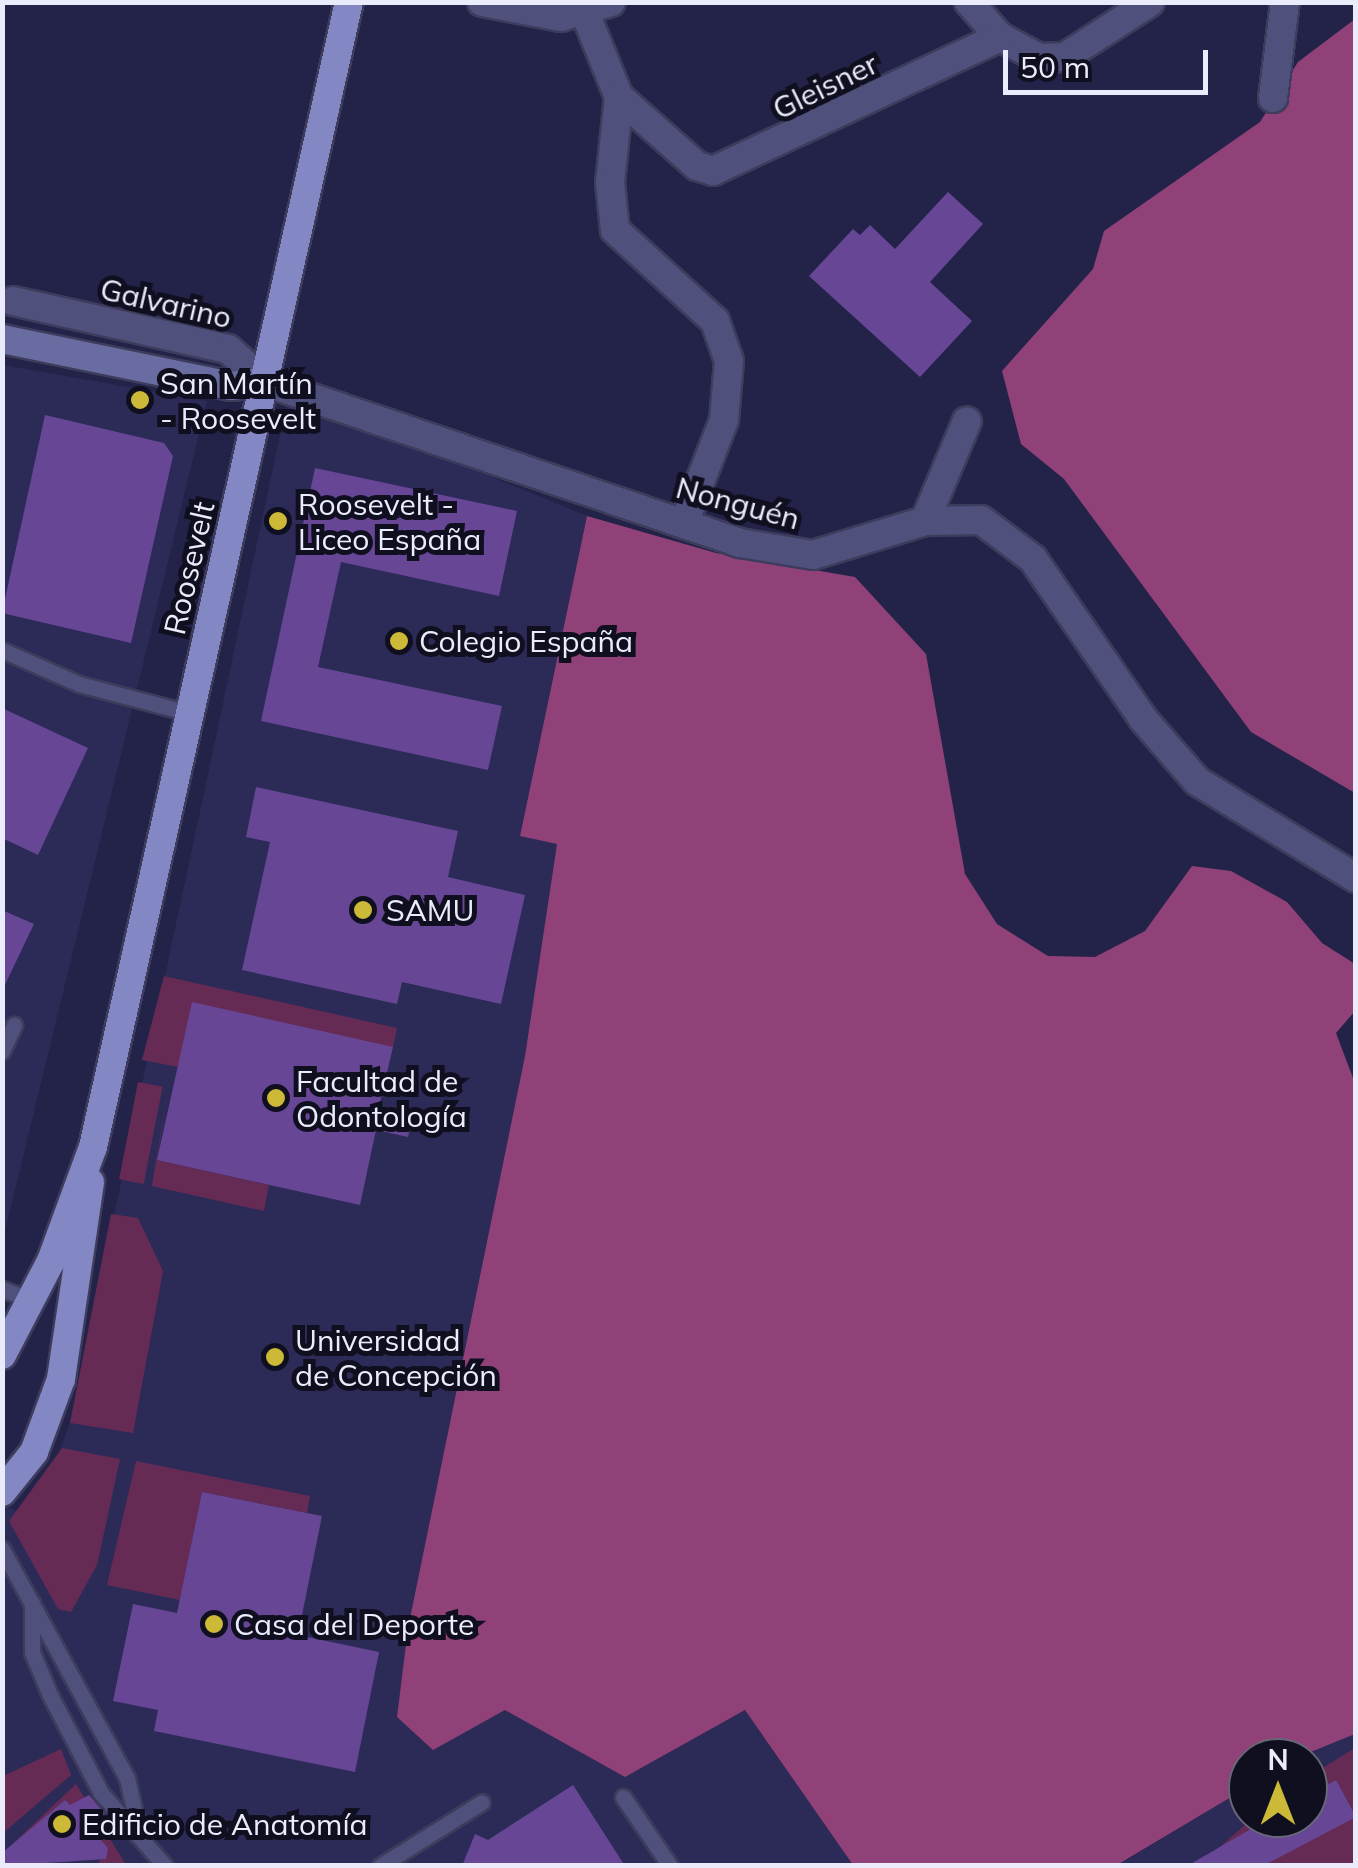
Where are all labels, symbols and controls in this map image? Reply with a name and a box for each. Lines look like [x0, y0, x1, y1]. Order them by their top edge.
scale bar [1008, 30, 1213, 92]
street label: Gleisner [767, 45, 883, 127]
text: 50 m [1020, 48, 1090, 86]
street label: Galvarino [97, 270, 235, 336]
place label: San Martín - Roosevelt [160, 365, 316, 436]
marker: San Martín - Roosevelt [129, 389, 151, 411]
street label: Nonguén [672, 469, 804, 537]
place label: Roosevelt - Liceo España [298, 486, 481, 556]
street label: Roosevelt [156, 498, 222, 638]
marker: Roosevelt - Liceo España [267, 510, 289, 532]
place label: Colegio España [419, 623, 633, 659]
marker: Colegio España [388, 630, 410, 652]
place label: SAMU [386, 892, 474, 928]
marker: SAMU [350, 897, 376, 923]
place label: Facultad de Odontología [296, 1063, 467, 1134]
marker: Facultad de Odontología [265, 1087, 287, 1109]
place label: Universidad de Concepción [295, 1322, 497, 1392]
marker: Universidad de Concepción [264, 1346, 286, 1368]
place label: Casa del Deporte [234, 1606, 474, 1642]
marker: Casa del Deporte [203, 1613, 225, 1635]
north arrow [1228, 1738, 1328, 1838]
text: N [1267, 1742, 1289, 1777]
place label: Edificio de Anatomía [82, 1806, 368, 1842]
marker: Edificio de Anatomía [51, 1813, 73, 1835]

